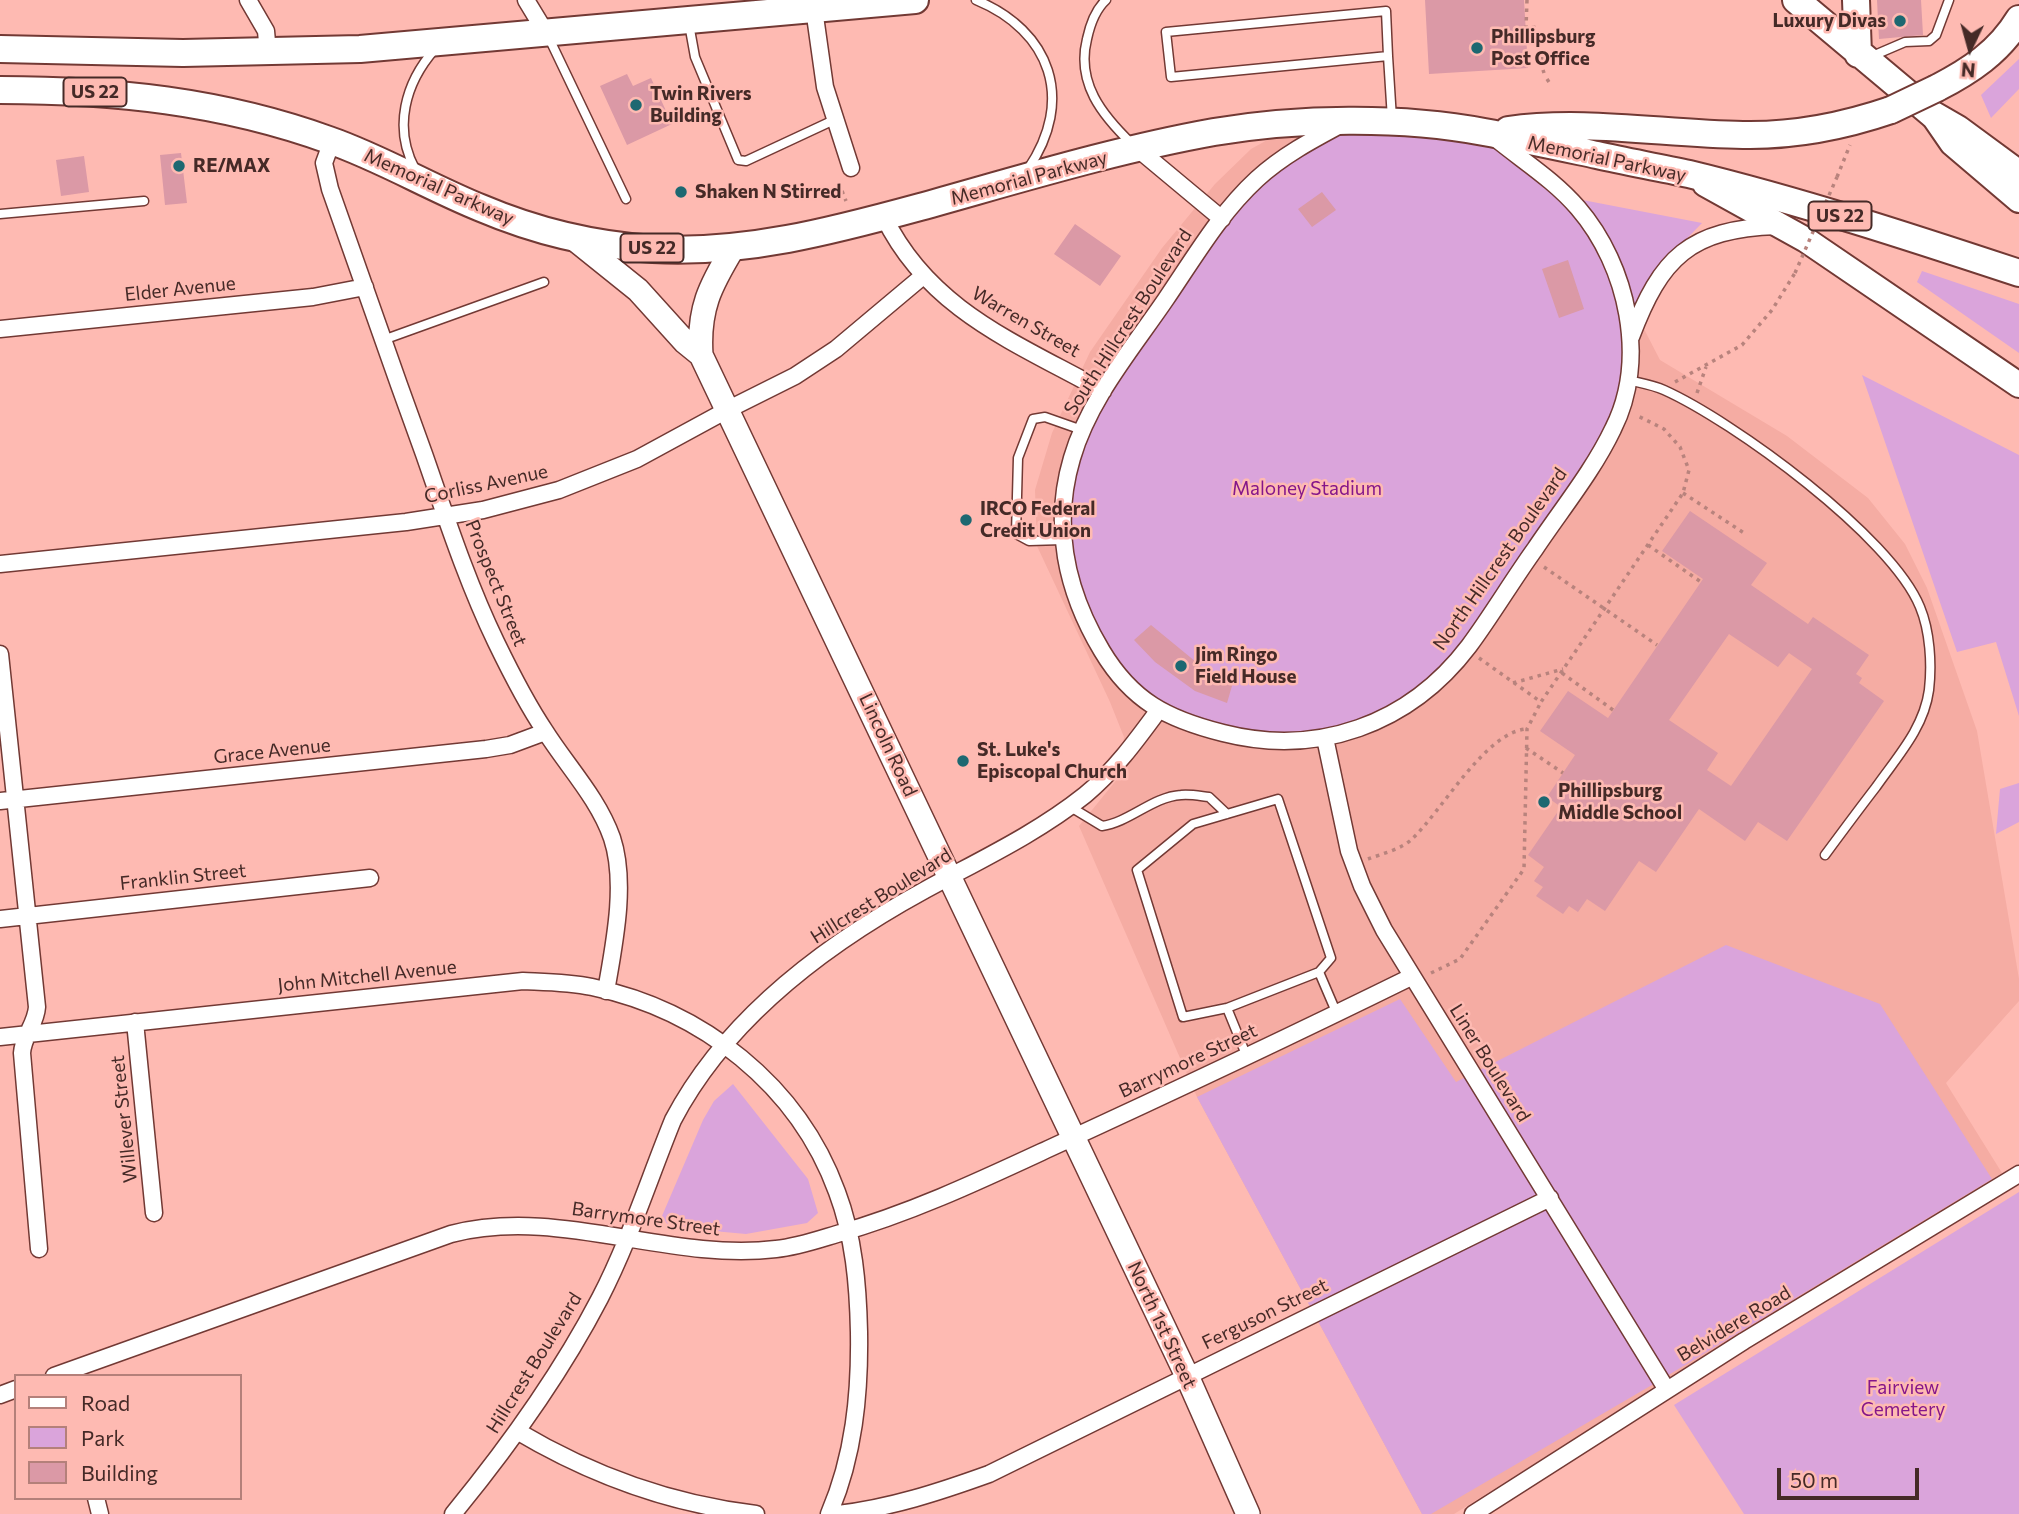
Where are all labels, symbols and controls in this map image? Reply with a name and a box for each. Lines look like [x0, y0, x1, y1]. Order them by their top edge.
place label: Luxury Divas [1772, 10, 1886, 32]
marker: Luxury Divas [1892, 13, 1908, 29]
north arrow [1935, 14, 2005, 84]
place label: Phillipsburg Post Office [1491, 26, 1596, 70]
marker: Phillipsburg Post Office [1469, 40, 1485, 56]
text: N [1960, 58, 1976, 82]
road number: US 22 [64, 78, 126, 106]
place label: Twin Rivers Building [650, 83, 752, 127]
marker: Twin Rivers Building [628, 97, 644, 113]
street label: Memorial Parkway [1526, 131, 1688, 187]
street label: Memorial Parkway [361, 144, 517, 230]
street label: Memorial Parkway [948, 146, 1110, 210]
place label: RE/MAX [193, 155, 270, 177]
marker: RE/MAX [171, 158, 187, 174]
place label: Shaken N Stirred [695, 181, 841, 203]
marker: Shaken N Stirred [673, 184, 689, 200]
road number: US 22 [1808, 202, 1871, 230]
street label: South Hillcrest Boulevard [1059, 225, 1197, 419]
road number: US 22 [620, 234, 684, 262]
street label: Elder Avenue [123, 272, 237, 306]
street label: Warren Street [968, 282, 1084, 362]
street label: Corliss Avenue [422, 460, 550, 508]
street label: North Hillcrest Boulevard [1428, 463, 1572, 655]
park label: Maloney Stadium [1232, 478, 1382, 500]
place label: IRCO Federal Credit Union [980, 498, 1095, 542]
marker: IRCO Federal Credit Union [958, 512, 974, 528]
street label: Prospect Street [460, 516, 532, 650]
place label: Jim Ringo Field House [1195, 644, 1296, 688]
marker: Jim Ringo Field House [1173, 658, 1189, 674]
street label: Lincoln Road [854, 690, 922, 800]
street label: Grace Avenue [212, 734, 332, 768]
place label: St. Luke's Episcopal Church [977, 739, 1127, 783]
marker: St. Luke's Episcopal Church [955, 753, 971, 769]
place label: Phillipsburg Middle School [1558, 780, 1682, 824]
marker: Phillipsburg Middle School [1536, 794, 1552, 810]
street label: Hillcrest Boulevard [806, 843, 956, 949]
street label: Franklin Street [119, 859, 247, 895]
street label: John Mitchell Avenue [276, 955, 458, 997]
street label: Liner Boulevard [1445, 1000, 1535, 1126]
street label: Barrymore Street [1115, 1019, 1261, 1103]
street label: Willever Street [106, 1054, 142, 1184]
street label: Barrymore Street [570, 1197, 722, 1241]
street label: North 1st Street [1123, 1258, 1201, 1392]
street label: Ferguson Street [1198, 1274, 1332, 1354]
street label: Belvidere Road [1673, 1281, 1795, 1367]
street label: Hillcrest Boulevard [481, 1288, 587, 1438]
legend [14, 1374, 242, 1500]
park label: Fairview Cemetery [1861, 1377, 1945, 1421]
text: Road [81, 1390, 130, 1415]
text: Park [81, 1425, 125, 1450]
scale bar [1781, 1454, 1923, 1498]
text: Building [81, 1460, 158, 1485]
text: 50 m [1790, 1467, 1838, 1492]

